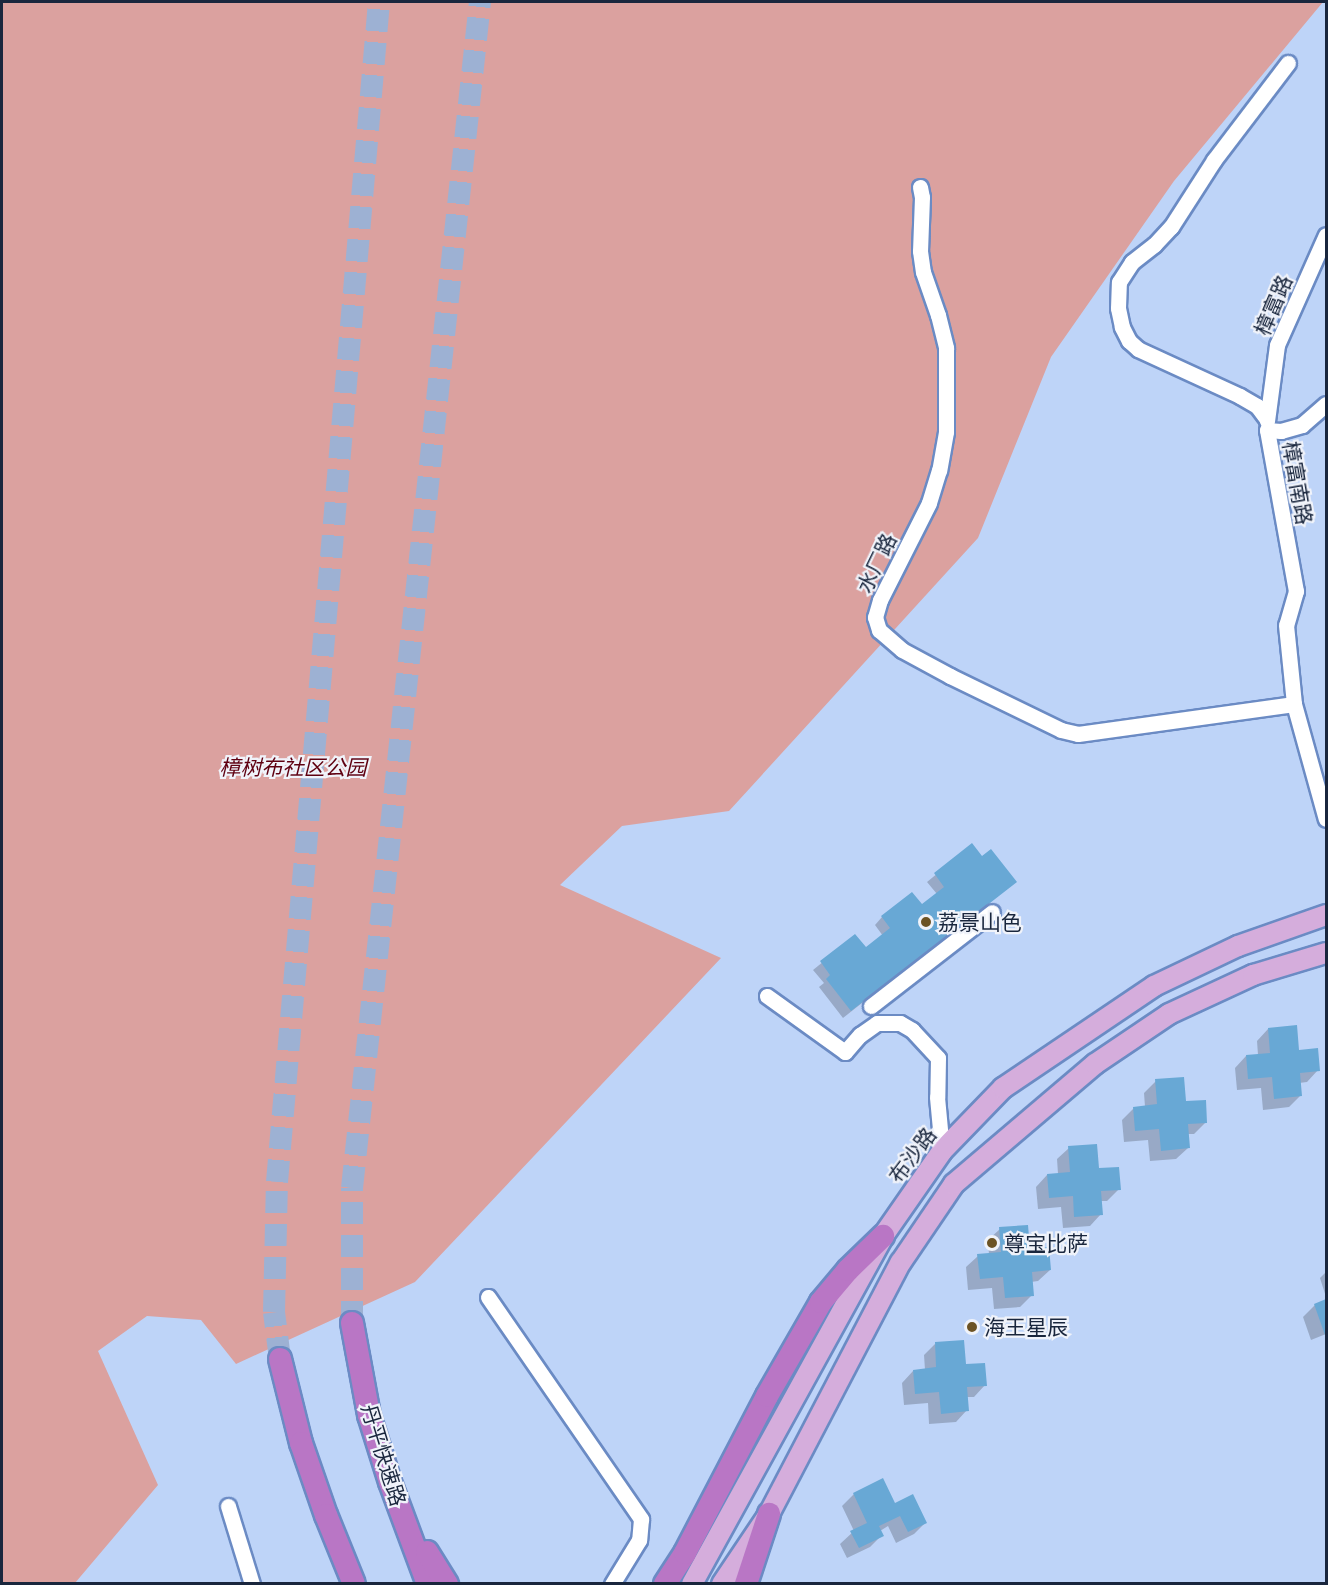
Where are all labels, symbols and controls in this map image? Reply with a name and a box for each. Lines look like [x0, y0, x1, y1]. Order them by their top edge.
street label: 樟富路 [1249, 271, 1297, 339]
street label: 樟富南路 [1278, 439, 1318, 527]
street label: 水厂路 [851, 529, 901, 597]
park label: 樟树布社区公园 [220, 754, 366, 780]
place label: 荔景山色 [938, 909, 1022, 935]
marker: 荔景山色 [919, 915, 933, 929]
street label: 布沙路 [883, 1122, 941, 1188]
place label: 尊宝比萨 [1004, 1230, 1088, 1256]
marker: 尊宝比萨 [985, 1236, 999, 1250]
place label: 海王星辰 [984, 1314, 1068, 1340]
marker: 海王星辰 [965, 1320, 979, 1334]
street label: 丹平快速路 [357, 1401, 411, 1509]

